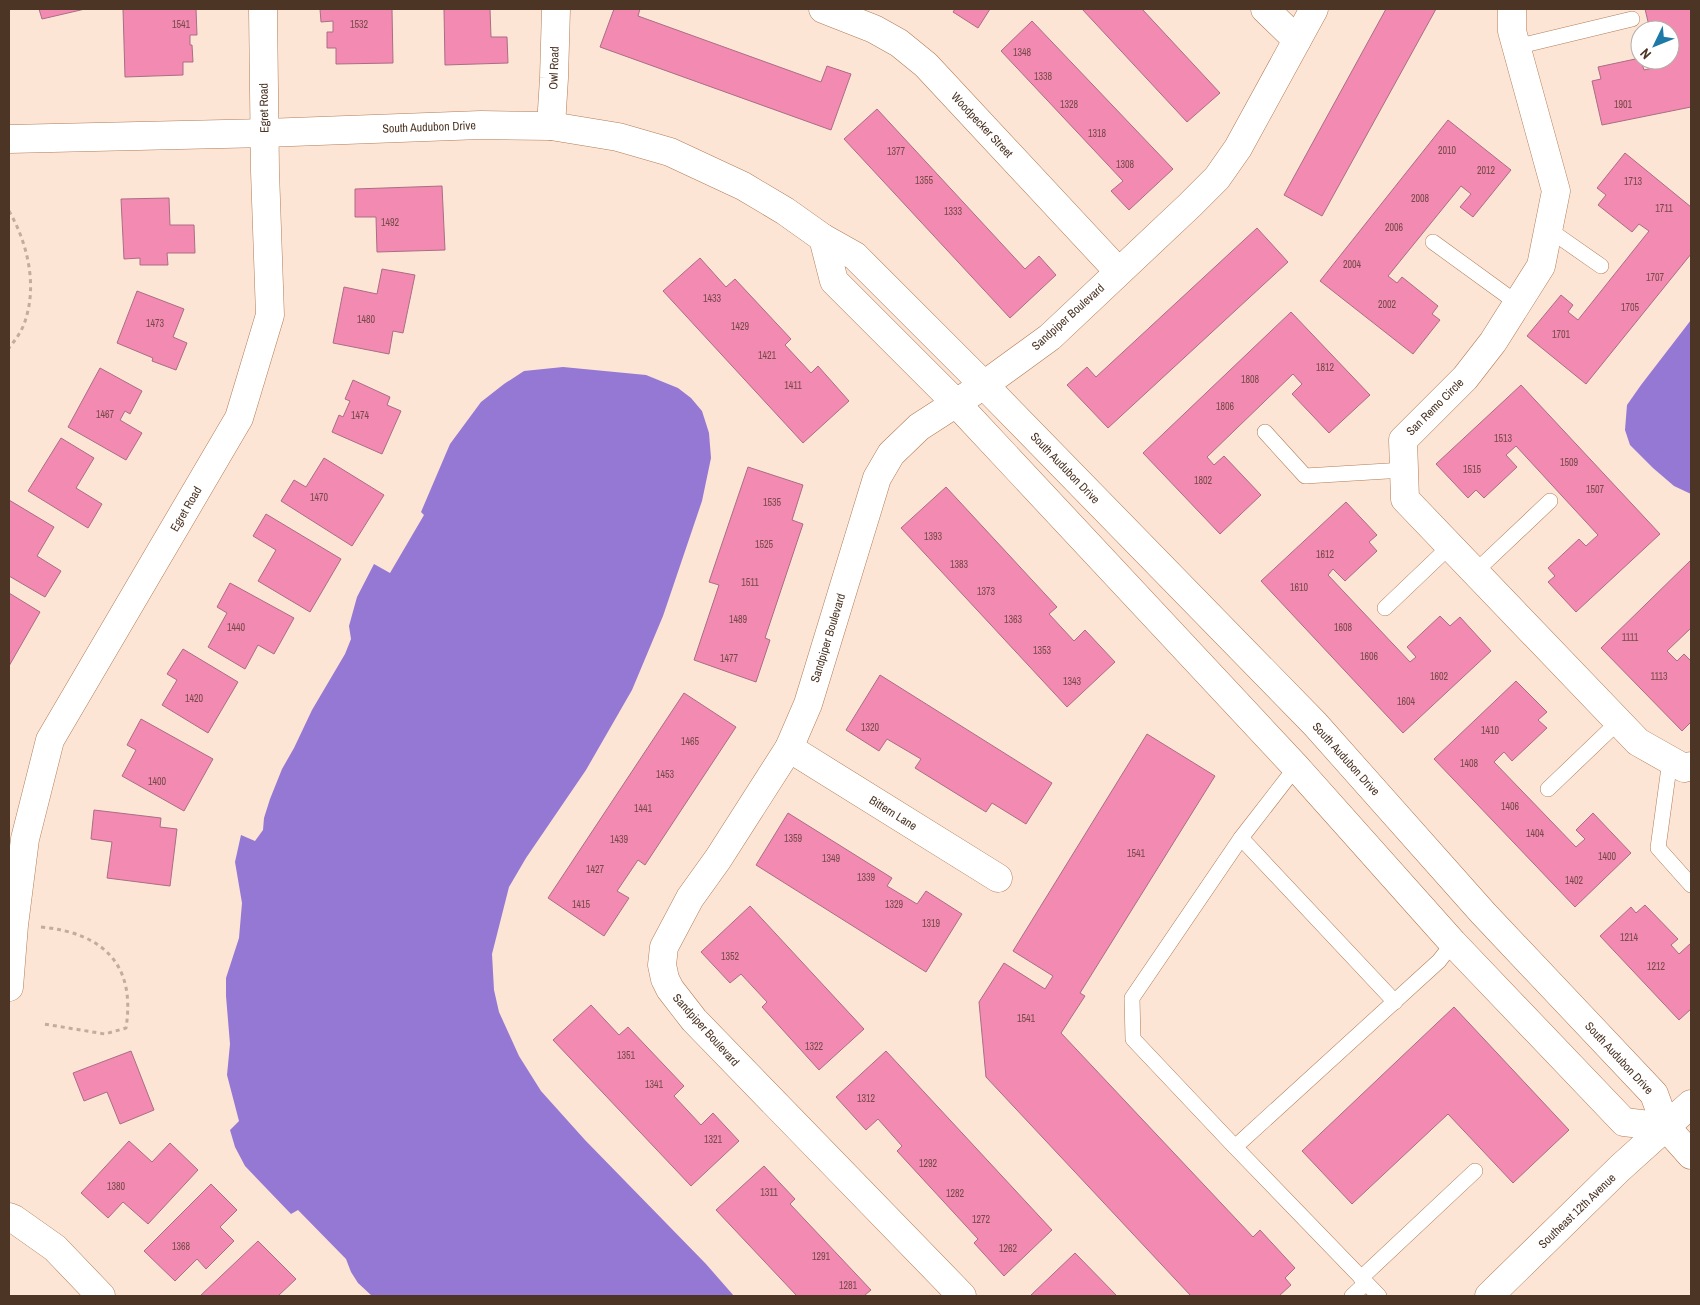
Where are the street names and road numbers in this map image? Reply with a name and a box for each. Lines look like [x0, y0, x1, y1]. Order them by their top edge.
street label: Owl Road [545, 46, 563, 90]
street label: Egret Road [256, 83, 272, 133]
street label: Woodpecker Street [947, 89, 1017, 161]
street label: South Audubon Drive [382, 117, 476, 137]
street label: Sandpiper Boulevard [1028, 280, 1108, 354]
street label: San Remo Circle [1403, 375, 1467, 439]
street label: South Audubon Drive [1027, 429, 1103, 507]
street label: Egret Road [167, 483, 205, 535]
street label: Sandpiper Boulevard [807, 591, 849, 685]
street label: South Audubon Drive [1309, 719, 1383, 799]
street label: Bittern Lane [866, 792, 920, 834]
street label: Sandpiper Boulevard [669, 990, 743, 1070]
street label: South Audubon Drive [1581, 1018, 1657, 1098]
street label: Southeast 12th Avenue [1535, 1170, 1619, 1252]

